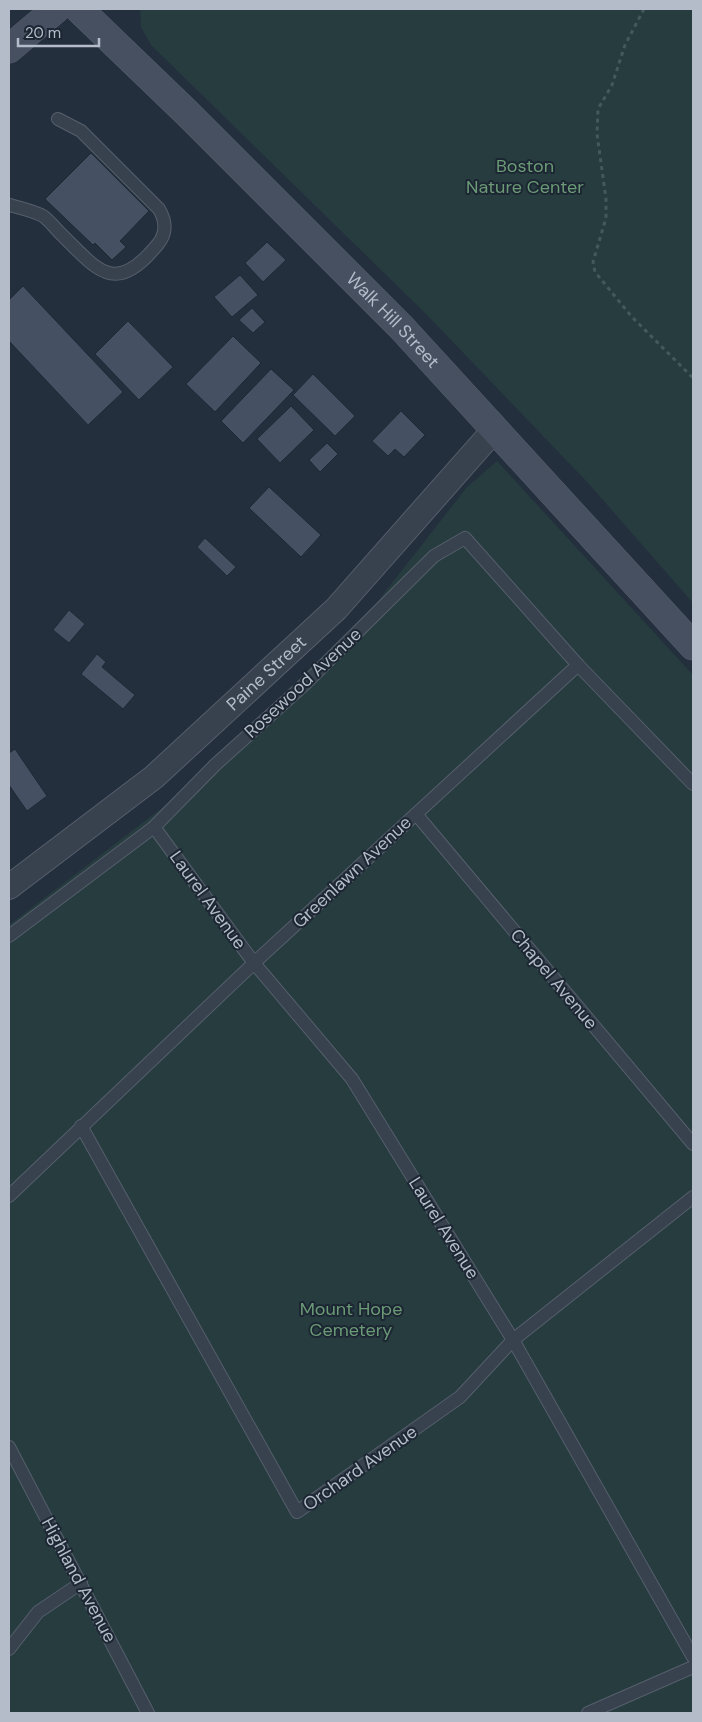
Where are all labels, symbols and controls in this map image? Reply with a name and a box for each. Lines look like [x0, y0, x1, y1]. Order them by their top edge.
scale bar [18, 15, 99, 47]
text: 20 m [25, 23, 61, 43]
park label: Boston Nature Center [466, 154, 584, 199]
street label: Walk Hill Street [341, 267, 445, 373]
street label: Rosewood Avenue [239, 622, 367, 744]
street label: Paine Street [221, 630, 312, 716]
street label: Greenlawn Avenue [287, 811, 417, 933]
street label: Laurel Avenue [164, 846, 252, 954]
street label: Chapel Avenue [505, 924, 603, 1034]
street label: Laurel Avenue [403, 1172, 485, 1284]
park label: Mount Hope Cemetery [300, 1297, 402, 1342]
street label: Orchard Avenue [298, 1420, 422, 1516]
street label: Highland Avenue [36, 1513, 122, 1647]

